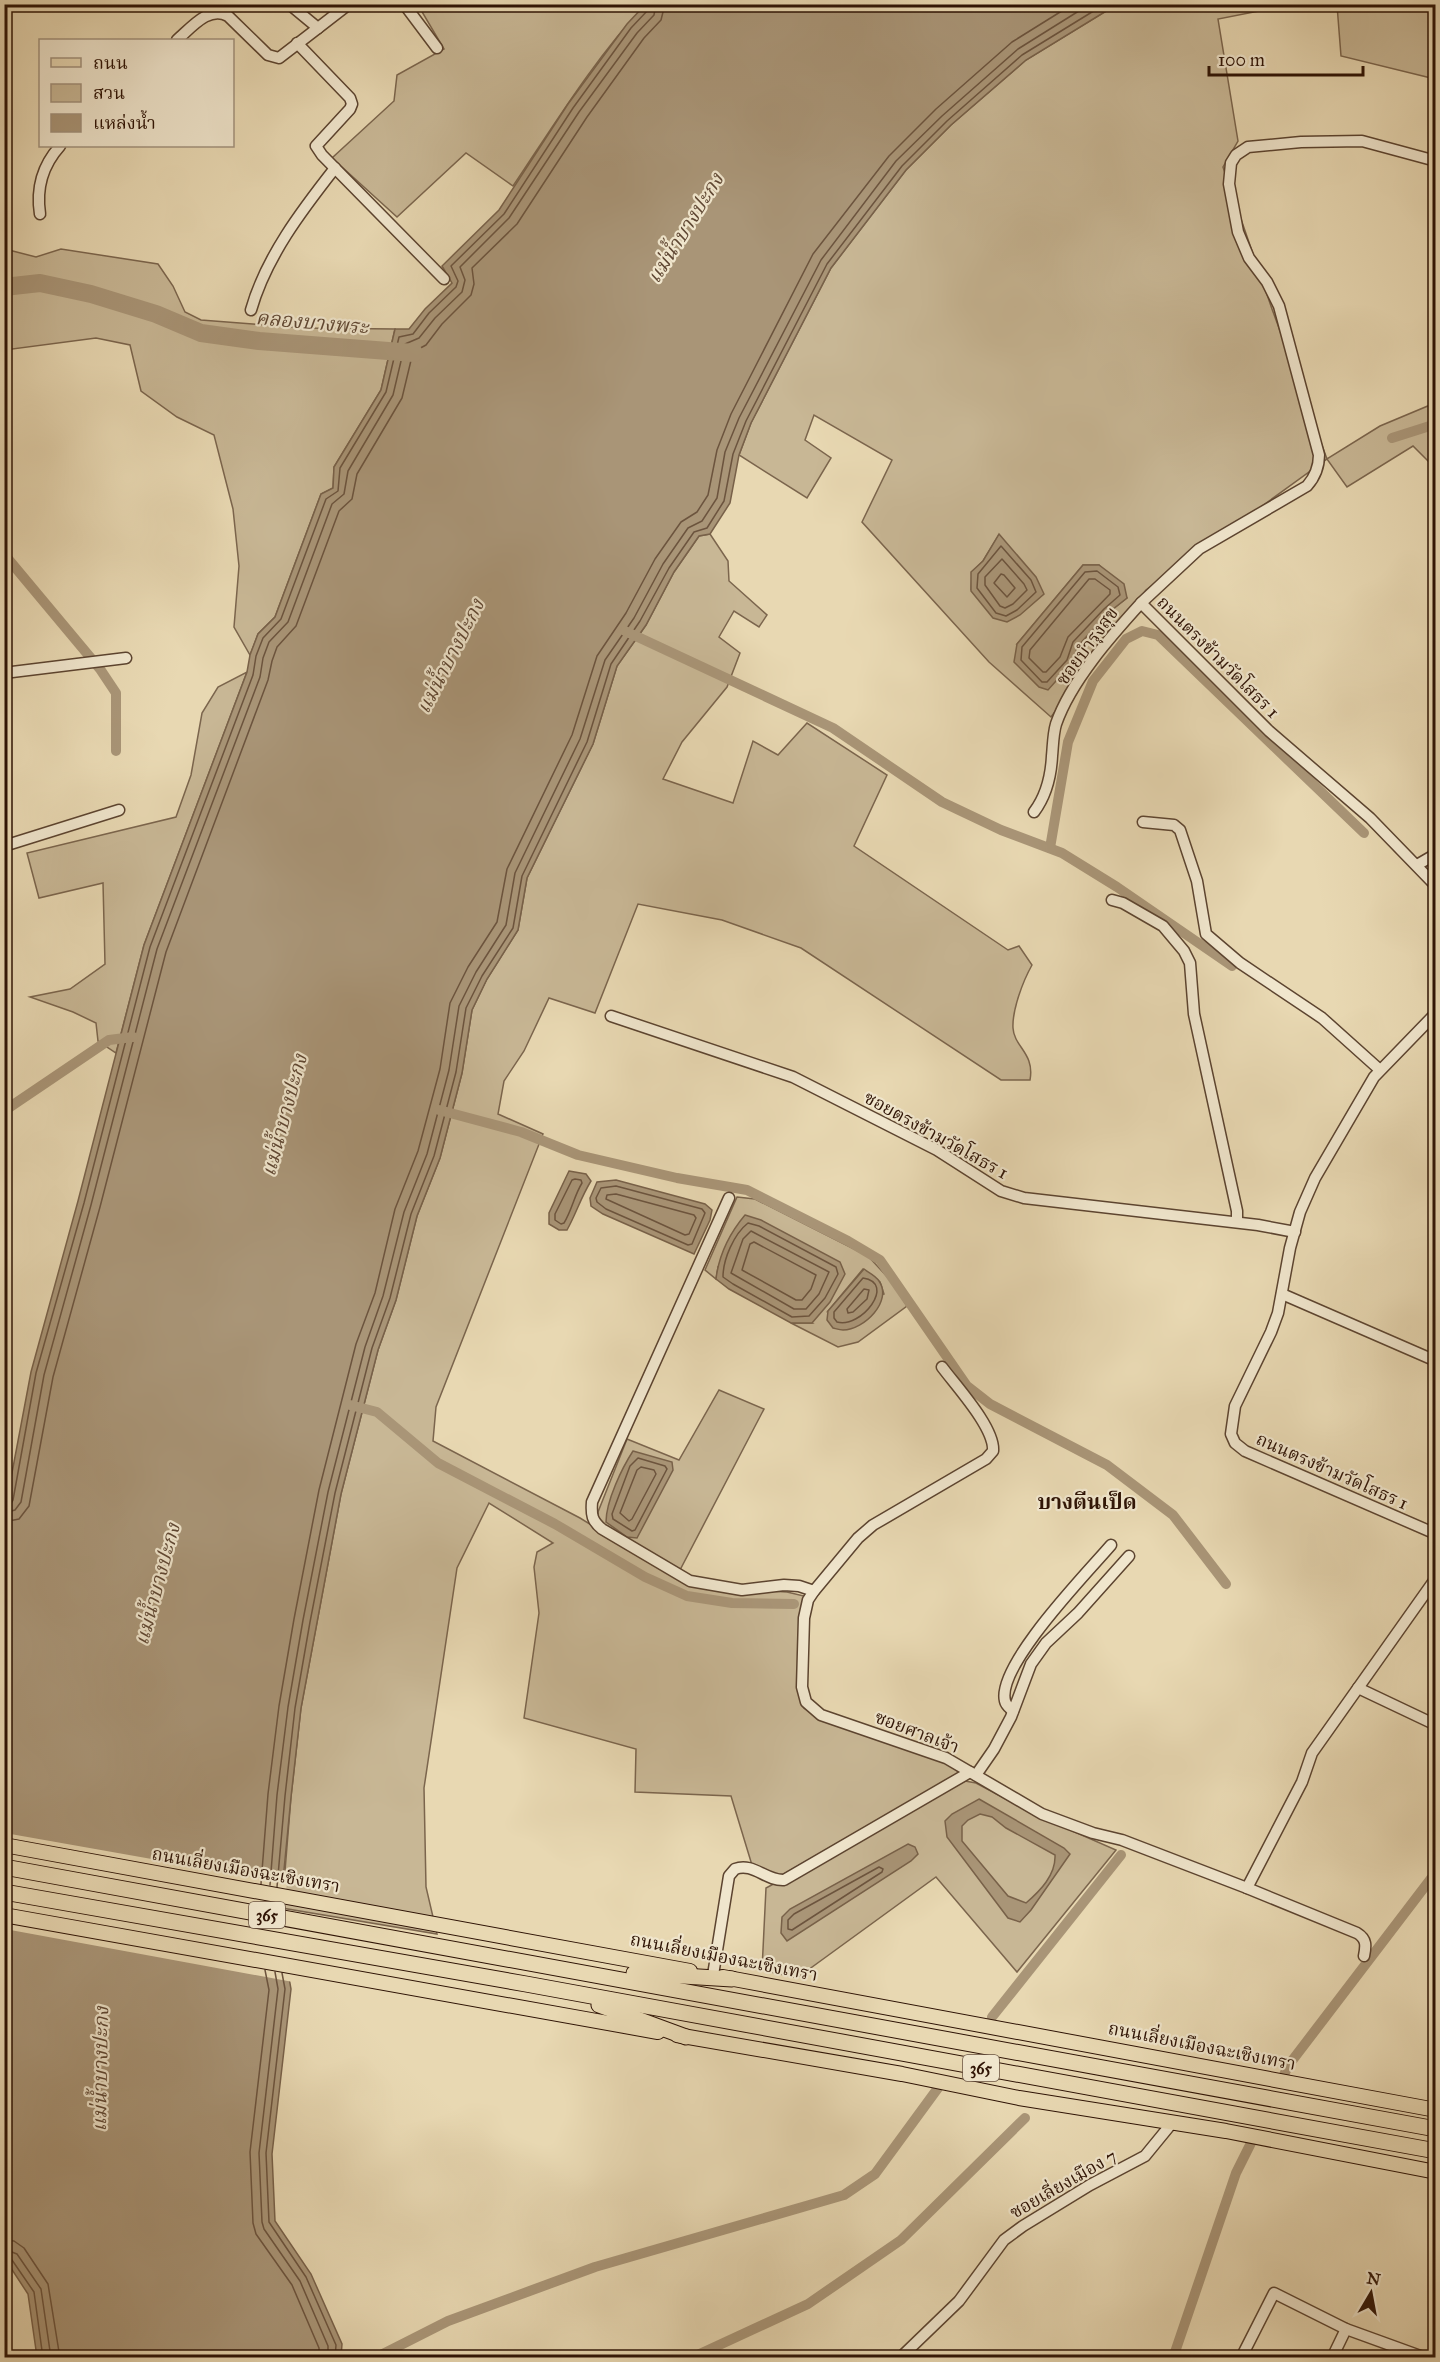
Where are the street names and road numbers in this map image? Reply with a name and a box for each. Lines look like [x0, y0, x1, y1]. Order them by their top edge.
street label: ถนนตรงข้ามวัดโสธร 1 [1152, 590, 1285, 723]
street label: ซอยบำรุงสุข [1051, 603, 1124, 690]
street label: ซอยตรงข้ามวัดโสธร 1 [860, 1085, 1013, 1184]
street label: ถนนตรงข้ามวัดโสธร 1 [1253, 1426, 1412, 1514]
street label: ซอยศาลเจ้า [872, 1706, 962, 1758]
street label: ถนนเลี่ยงเมืองฉะเชิงเทรา [150, 1840, 342, 1897]
road number: 365 [249, 1902, 285, 1928]
street label: ถนนเลี่ยงเมืองฉะเชิงเทรา [628, 1925, 820, 1986]
street label: ถนนเลี่ยงเมืองฉะเชิงเทรา [1106, 2014, 1298, 2075]
road number: 365 [963, 2055, 999, 2081]
street label: ซอยเลี่ยงเมือง 7 [1004, 2142, 1120, 2223]

